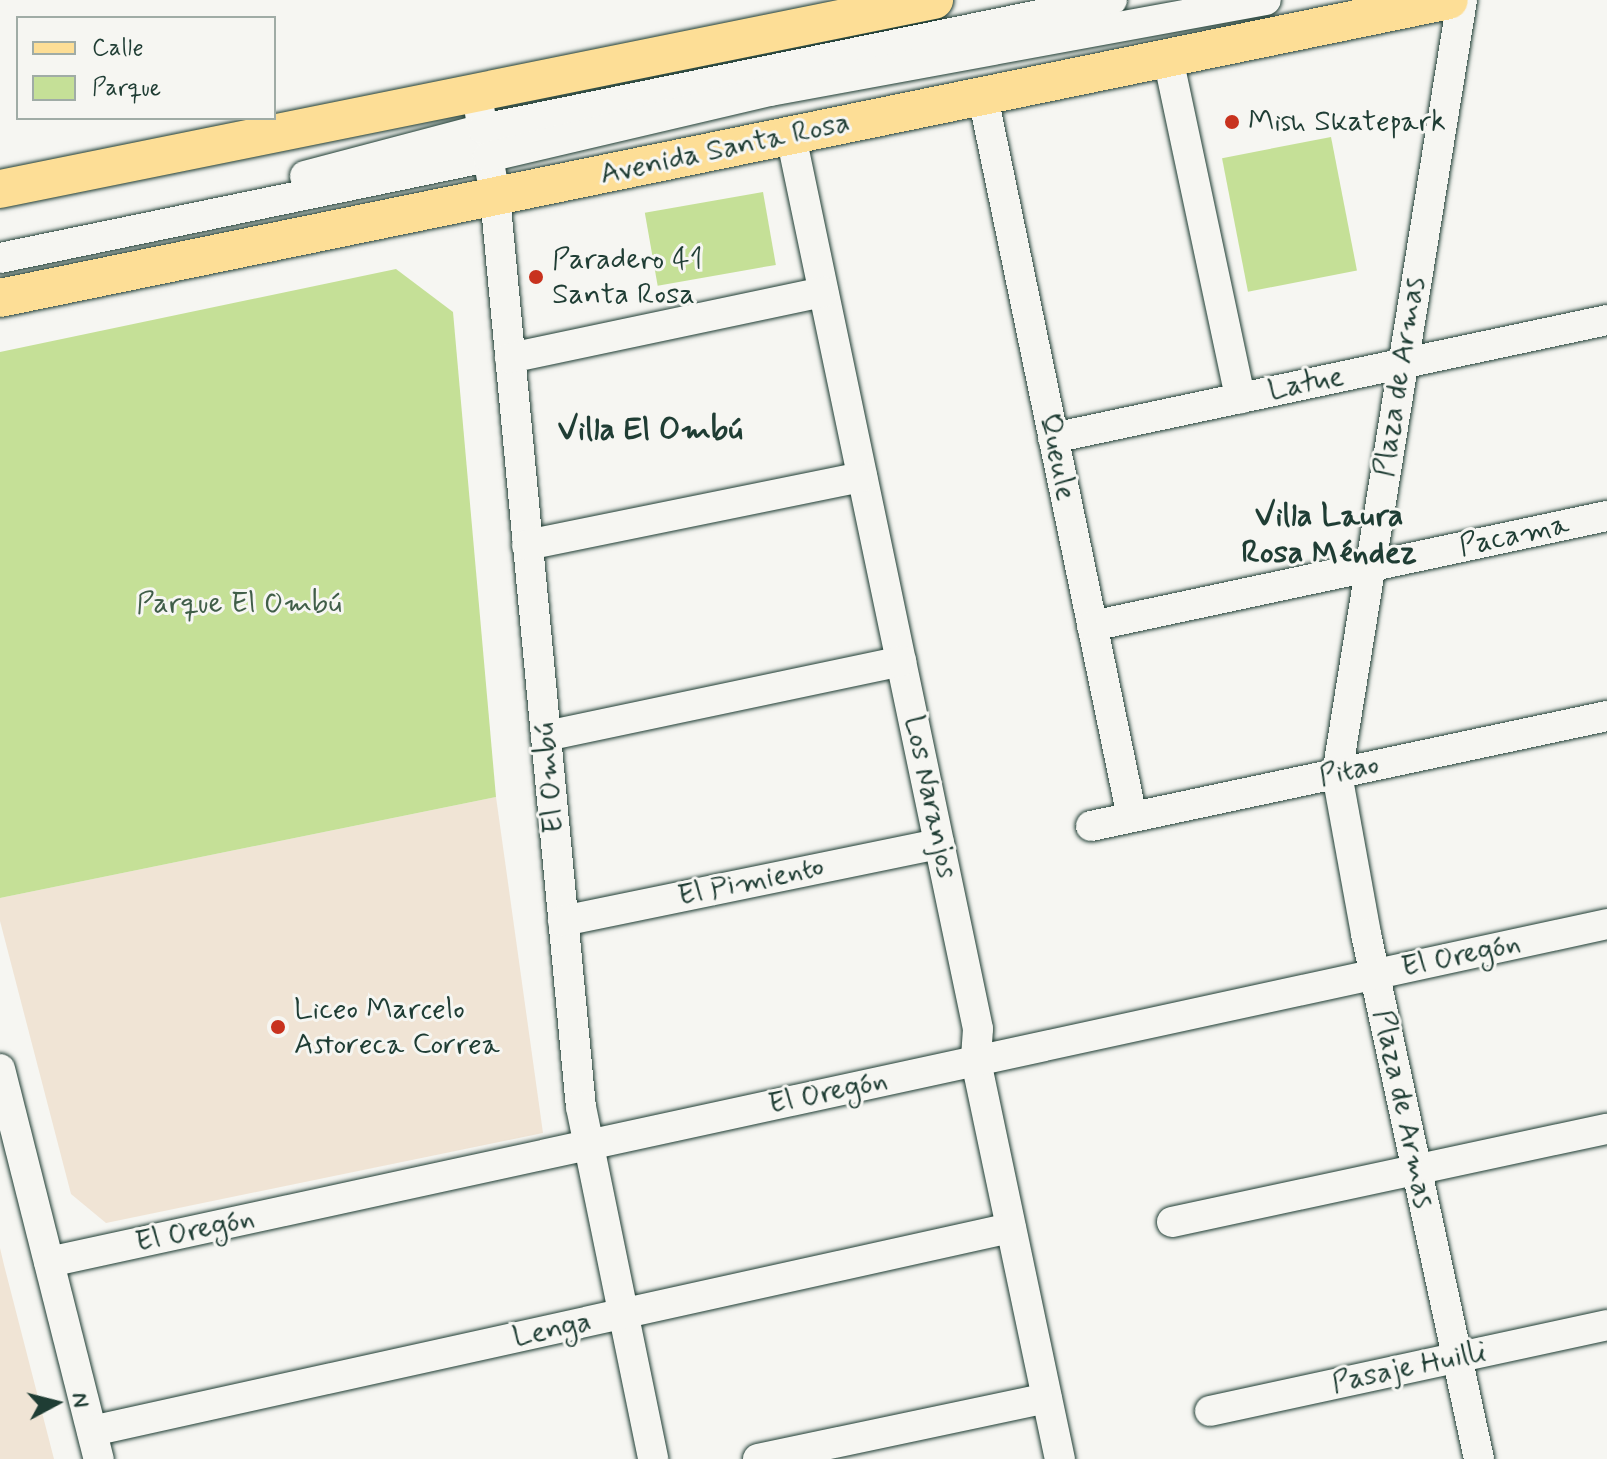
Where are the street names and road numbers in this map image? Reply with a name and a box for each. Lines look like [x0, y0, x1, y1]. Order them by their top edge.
street label: Avenida Santa Rosa [598, 105, 852, 193]
street label: Plaza de Armas [1366, 274, 1434, 480]
street label: Latue [1265, 358, 1347, 410]
street label: Queule [1030, 410, 1084, 504]
street label: Pacama [1456, 507, 1572, 565]
street label: Los Naranjos [894, 709, 966, 885]
street label: El Ombú [527, 722, 573, 834]
street label: Pitao [1316, 747, 1382, 795]
street label: El Pimiento [670, 848, 832, 916]
street label: El Oregón [1398, 926, 1524, 986]
street label: Plaza de Armas [1364, 1006, 1442, 1212]
street label: El Oregón [765, 1063, 891, 1123]
street label: El Oregón [132, 1201, 258, 1261]
street label: Lenga [509, 1304, 595, 1356]
street label: Pasaje Huilli [1328, 1334, 1490, 1402]

